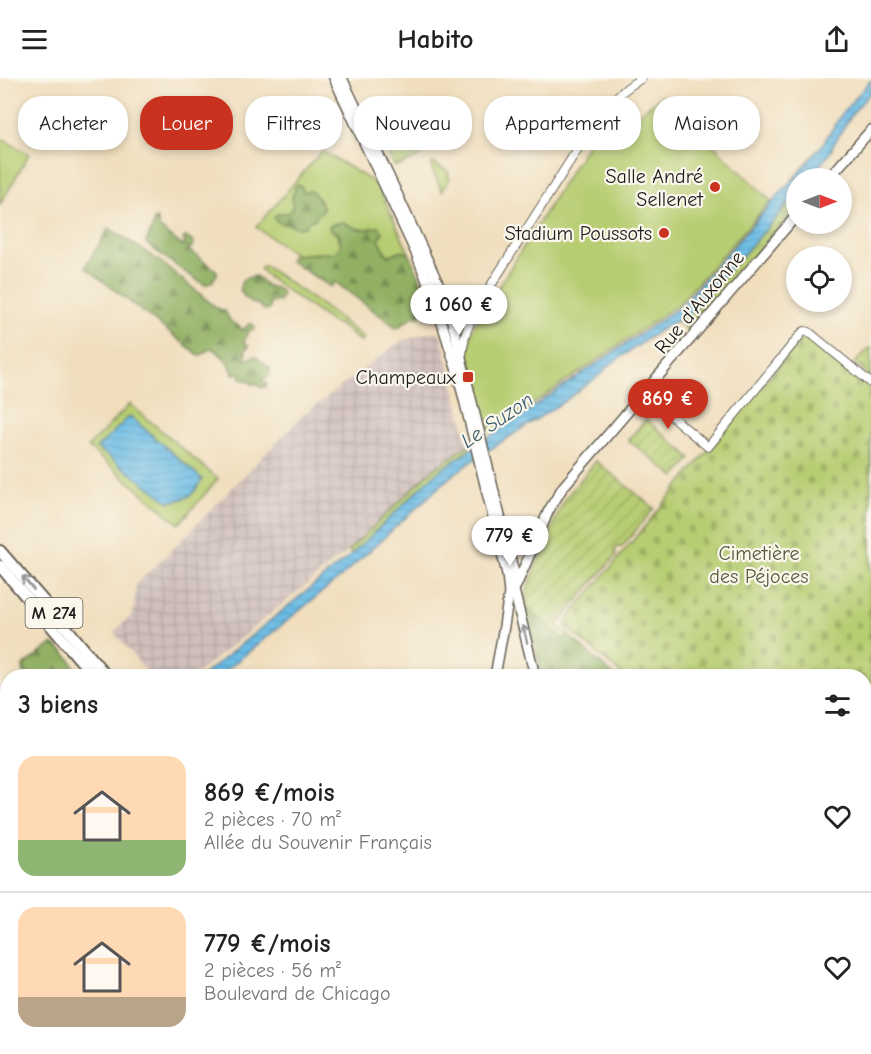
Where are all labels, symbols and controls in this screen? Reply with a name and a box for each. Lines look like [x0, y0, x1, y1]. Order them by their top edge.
icon: menu [18, 23, 51, 56]
icon: share [820, 23, 853, 56]
text: Habito [398, 24, 473, 55]
chip: Acheter [18, 96, 128, 150]
chip: Louer [140, 96, 233, 150]
chip: Filtres [245, 96, 342, 150]
chip: Nouveau [354, 96, 472, 150]
chip: Appartement [484, 96, 641, 150]
chip: Maison [653, 96, 760, 150]
place label: Salle André Sellenet [606, 165, 704, 211]
north arrow [786, 168, 852, 234]
map controls [786, 168, 852, 312]
marker: Salle André Sellenet [708, 180, 722, 194]
place label: Stadium Poussots [505, 222, 652, 245]
marker: Stadium Poussots [657, 226, 671, 240]
street label: Rue d'Auxonne [650, 246, 749, 358]
button: locate [786, 246, 852, 312]
pin: 1 060 € [404, 285, 514, 336]
text: 1 060 € [424, 293, 494, 316]
place label: Champeaux [356, 366, 457, 389]
marker: Champeaux [461, 370, 475, 384]
pin: 869 € [626, 379, 710, 430]
water label: Le Suzon [456, 387, 538, 453]
text: 869 € [642, 387, 694, 410]
pin: 779 € [468, 516, 552, 567]
text: 779 € [486, 524, 534, 547]
park label: Cimetière des Péjoces [709, 542, 809, 588]
one-way arrow [22, 575, 35, 591]
road number: M 274 [26, 598, 82, 628]
one-way arrow [518, 625, 530, 644]
icon: filters [821, 689, 854, 722]
text: 3 biens [18, 690, 98, 720]
text: 869 €/mois [204, 778, 335, 808]
icon: home [66, 780, 138, 852]
icon: heart [821, 800, 854, 833]
text: 2 pièces · 70 m² [204, 808, 341, 831]
text: Allée du Souvenir Français [204, 831, 432, 854]
text: 779 €/mois [204, 929, 331, 959]
icon: home [66, 931, 138, 1003]
icon: heart [821, 951, 854, 984]
text: 2 pièces · 56 m² [204, 959, 341, 982]
text: Boulevard de Chicago [204, 982, 390, 1005]

